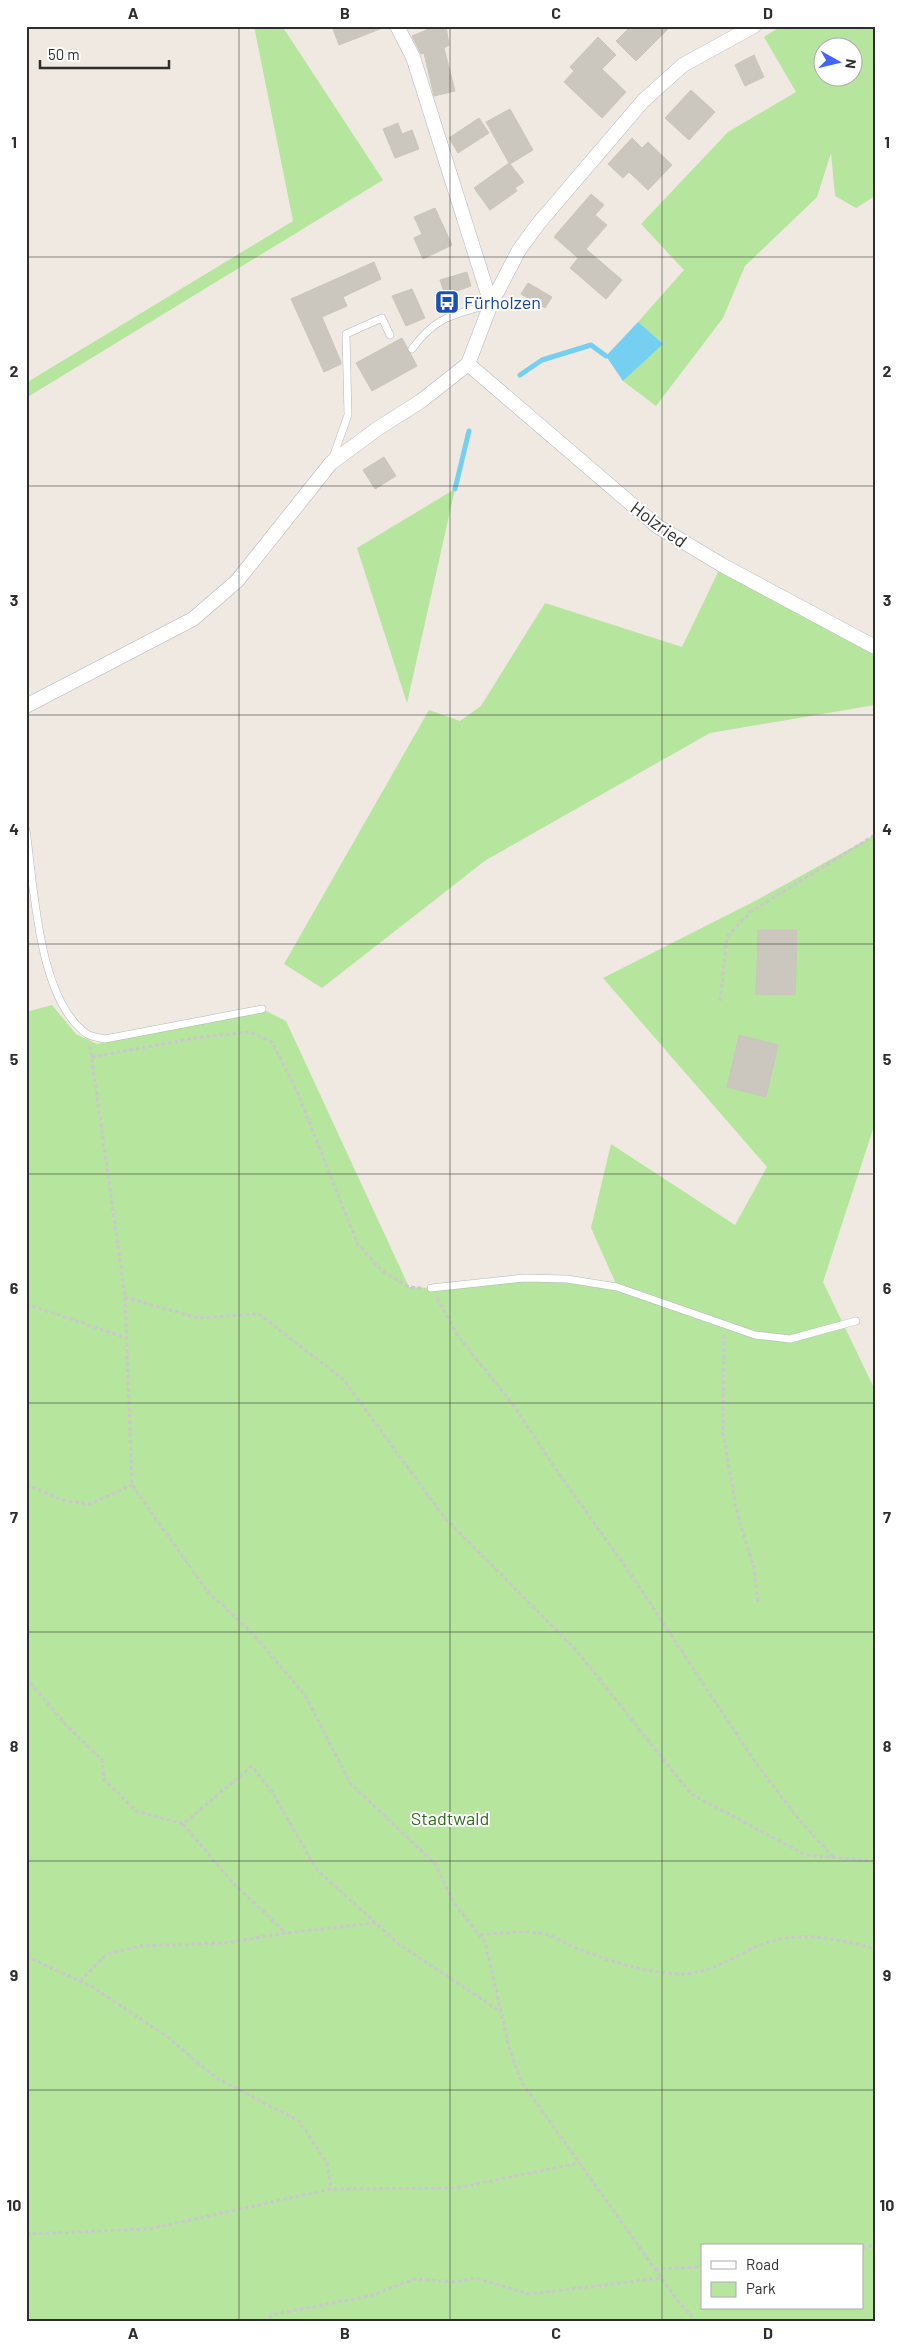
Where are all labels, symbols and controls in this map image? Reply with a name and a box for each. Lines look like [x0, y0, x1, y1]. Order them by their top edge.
text: A [128, 3, 139, 22]
text: B [340, 3, 350, 22]
text: C [551, 3, 561, 22]
text: D [763, 3, 773, 22]
scale bar [40, 38, 169, 70]
north arrow [814, 38, 864, 88]
text: 50 m [48, 45, 80, 63]
text: N [842, 58, 860, 70]
text: 1 [11, 132, 17, 151]
text: 1 [884, 132, 890, 151]
bus stop icon: Fürholzen [434, 289, 460, 315]
place label: Fürholzen [464, 291, 541, 313]
text: 2 [10, 361, 19, 380]
text: 2 [883, 361, 892, 380]
street label: Holzried [627, 496, 691, 552]
text: 3 [10, 590, 18, 609]
text: 3 [883, 590, 891, 609]
text: 4 [9, 819, 19, 838]
text: 4 [882, 819, 892, 838]
text: 5 [10, 1049, 19, 1068]
text: 5 [883, 1049, 892, 1068]
text: 6 [10, 1278, 19, 1297]
text: 6 [883, 1278, 892, 1297]
text: 7 [10, 1507, 18, 1526]
text: 7 [883, 1507, 891, 1526]
text: 8 [10, 1736, 19, 1755]
text: 8 [883, 1736, 892, 1755]
park label: Stadtwald [411, 1807, 489, 1829]
text: 9 [10, 1965, 18, 1984]
text: 9 [883, 1965, 891, 1984]
text: 10 [7, 2195, 21, 2214]
text: 10 [880, 2195, 894, 2214]
legend [701, 2244, 864, 2310]
text: Road [746, 2255, 779, 2273]
text: Park [746, 2279, 776, 2297]
text: A [128, 2323, 139, 2342]
text: B [340, 2323, 350, 2342]
text: C [551, 2323, 561, 2342]
text: D [763, 2323, 773, 2342]

